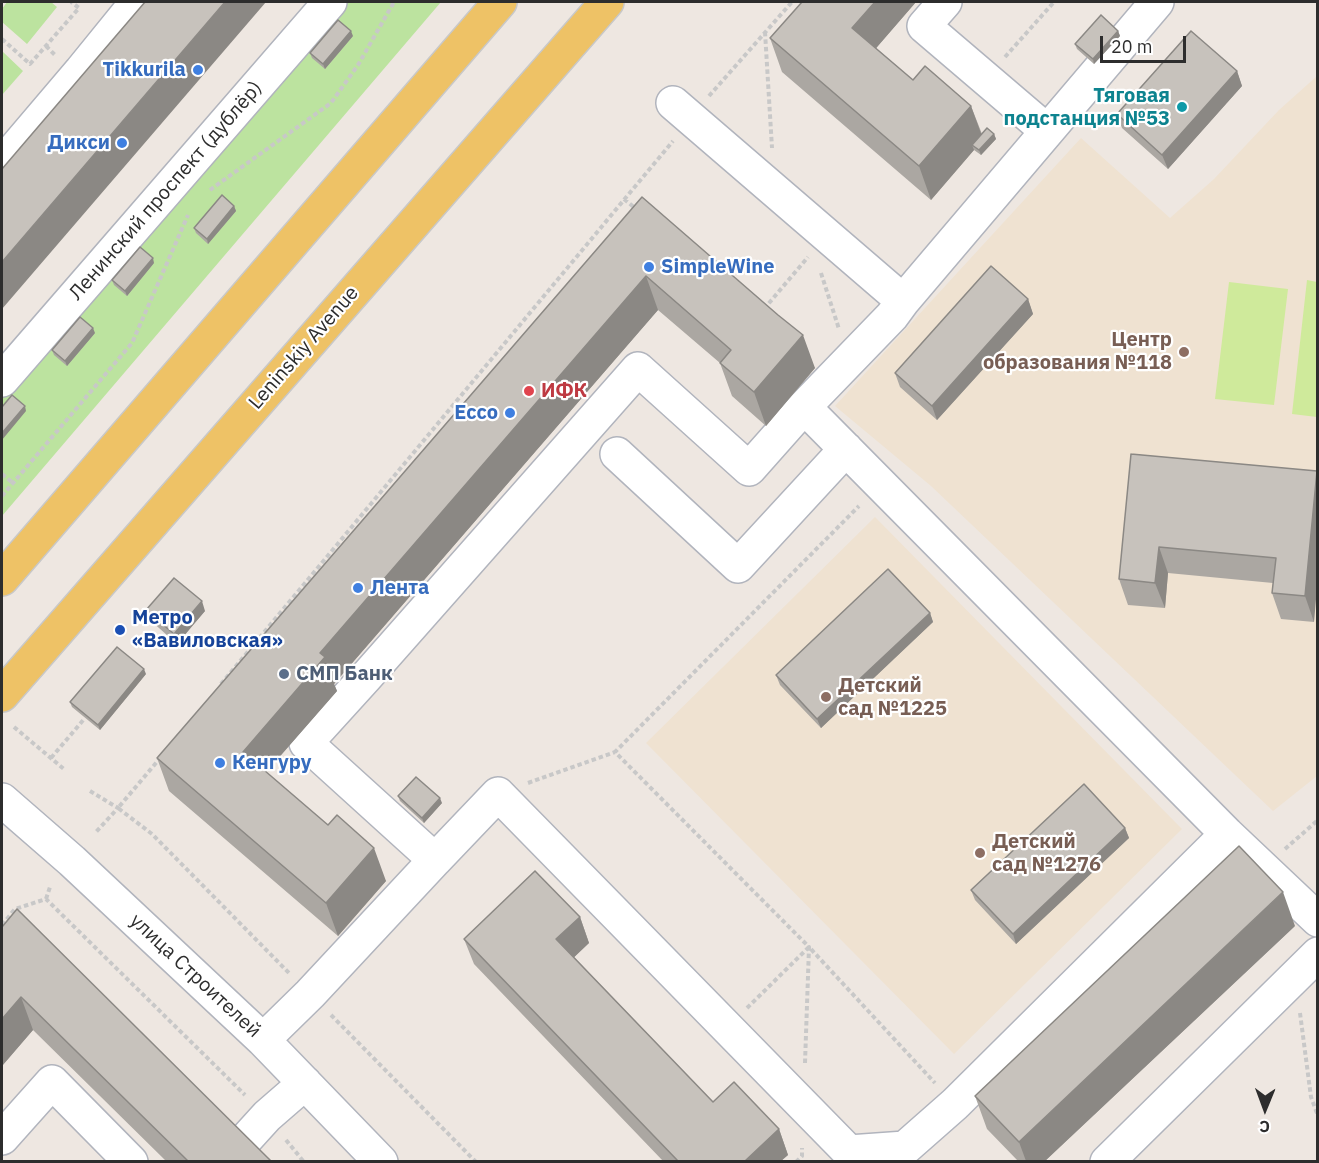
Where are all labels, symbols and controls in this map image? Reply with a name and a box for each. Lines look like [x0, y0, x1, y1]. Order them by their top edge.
scale bar [1103, 24, 1188, 62]
text: 20 m [1111, 35, 1153, 58]
place label: Tikkurila [103, 58, 186, 82]
marker: Tikkurila [191, 63, 205, 77]
street label: Ленинский проспект (дублёр) [64, 77, 268, 305]
place label: Тяговая подстанция №53 [1003, 84, 1170, 131]
marker: Тяговая подстанция №53 [1175, 100, 1189, 114]
place label: Дикси [47, 131, 110, 155]
marker: Дикси [115, 136, 129, 150]
place label: SimpleWine [661, 255, 774, 279]
marker: SimpleWine [642, 260, 656, 274]
street label: Leninskiy Avenue [244, 282, 364, 414]
place label: Центр образования №118 [983, 328, 1172, 375]
marker: Центр образования №118 [1177, 345, 1191, 359]
place label: ИФК [541, 379, 587, 403]
marker: ИФК [522, 384, 536, 398]
place label: Ecco [454, 401, 498, 425]
marker: Ecco [503, 406, 517, 420]
place label: Лента [370, 576, 429, 600]
marker: Лента [351, 581, 365, 595]
place label: Метро «Вавиловская» [132, 606, 283, 653]
marker: Метро «Вавиловская» [113, 623, 127, 637]
place label: СМП Банк [296, 662, 393, 686]
marker: СМП Банк [277, 667, 291, 681]
place label: Детский сад №1225 [838, 674, 947, 721]
marker: Детский сад №1225 [819, 690, 833, 704]
place label: Кенгуру [232, 751, 311, 775]
marker: Кенгуру [213, 756, 227, 770]
place label: Детский сад №1276 [992, 830, 1101, 877]
marker: Детский сад №1276 [973, 846, 987, 860]
street label: улица Строителей [124, 909, 266, 1043]
north arrow [1235, 1079, 1295, 1139]
text: С [1259, 1117, 1270, 1137]

